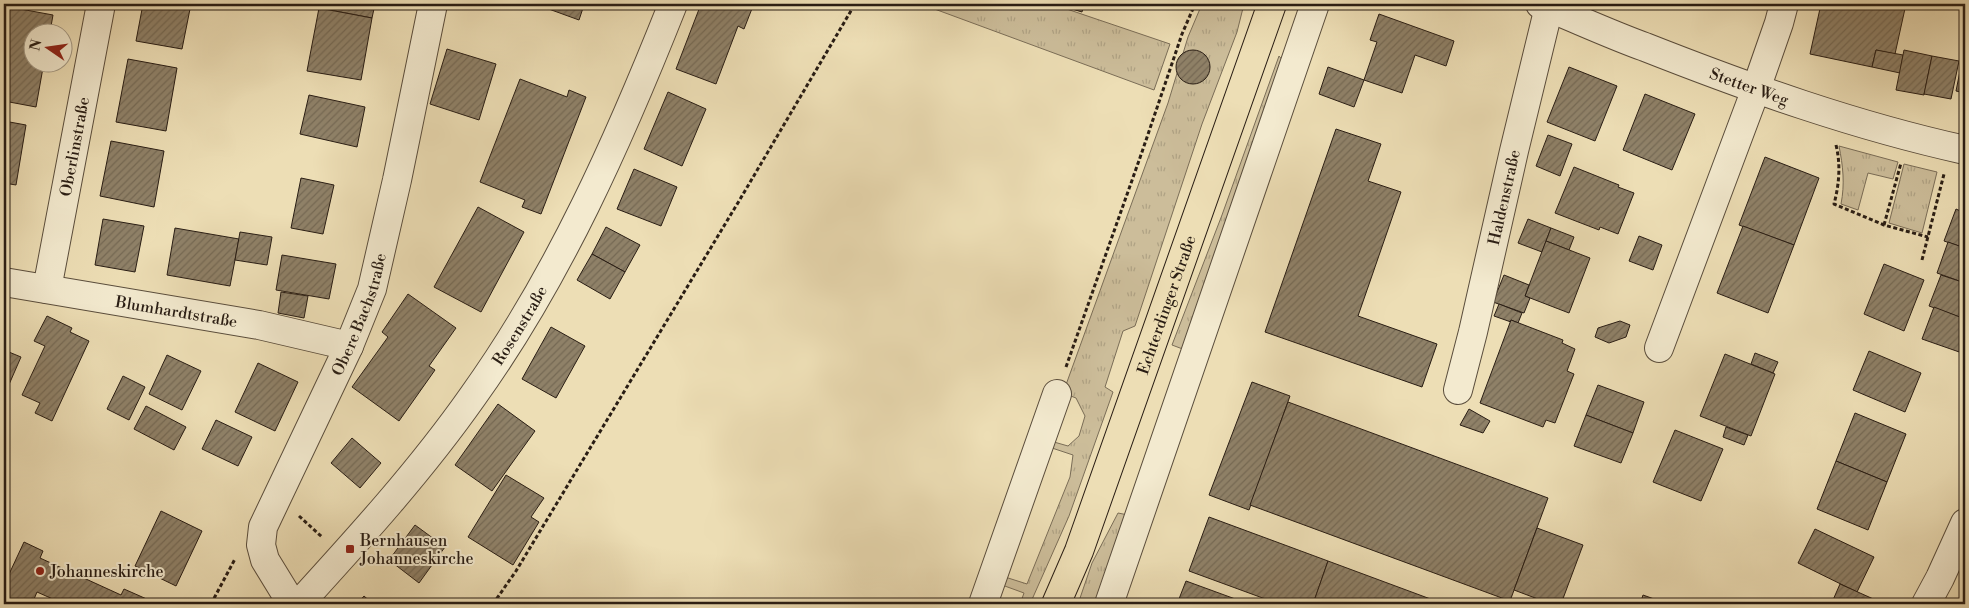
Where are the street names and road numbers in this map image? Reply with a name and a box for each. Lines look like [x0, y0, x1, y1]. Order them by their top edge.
street label: Stetter Weg [1707, 64, 1792, 111]
street label: Oberlinstraße [56, 95, 94, 198]
street label: Haldenstraße [1484, 148, 1525, 247]
street label: Echterdinger Straße [1133, 233, 1201, 377]
street label: Obere Bachstraße [327, 251, 391, 379]
street label: Rosenstraße [488, 282, 552, 369]
street label: Blumhardtstraße [113, 292, 239, 332]

